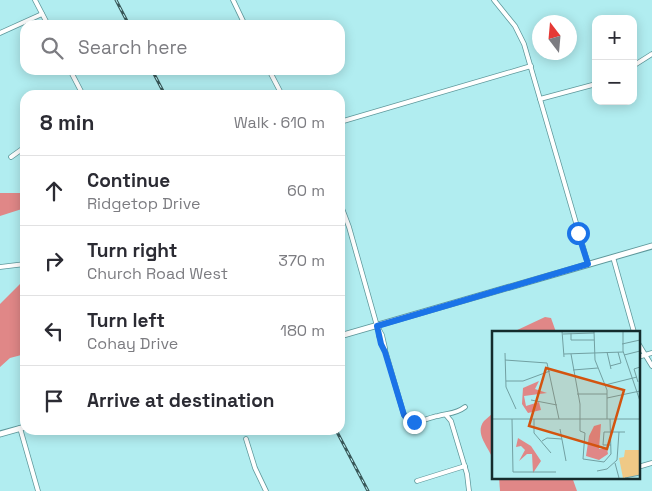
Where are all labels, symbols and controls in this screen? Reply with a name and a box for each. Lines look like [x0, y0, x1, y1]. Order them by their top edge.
north arrow [532, 15, 577, 60]
map controls [592, 15, 637, 105]
button: + [592, 15, 637, 60]
search box [20, 20, 345, 75]
icon: search [38, 34, 66, 62]
text: Search here [78, 35, 188, 60]
button: − [592, 60, 637, 105]
text: 8 min [40, 109, 94, 136]
text: Walk · 610 m [234, 112, 325, 133]
text: Continue [87, 168, 170, 193]
icon: ahead [40, 177, 68, 205]
text: 60 m [287, 180, 325, 201]
text: Ridgetop Drive [87, 193, 200, 214]
route start [567, 222, 590, 245]
text: Turn right [87, 238, 177, 263]
icon: right [40, 247, 68, 275]
text: 370 m [278, 250, 325, 271]
text: Church Road West [87, 263, 228, 284]
text: Turn left [87, 308, 165, 333]
icon: left [40, 317, 68, 345]
text: 180 m [280, 320, 325, 341]
inset map [492, 331, 640, 478]
text: Cohay Drive [87, 333, 178, 354]
icon: arrive [40, 387, 68, 415]
text: Arrive at destination [87, 388, 275, 413]
route end [403, 411, 426, 434]

